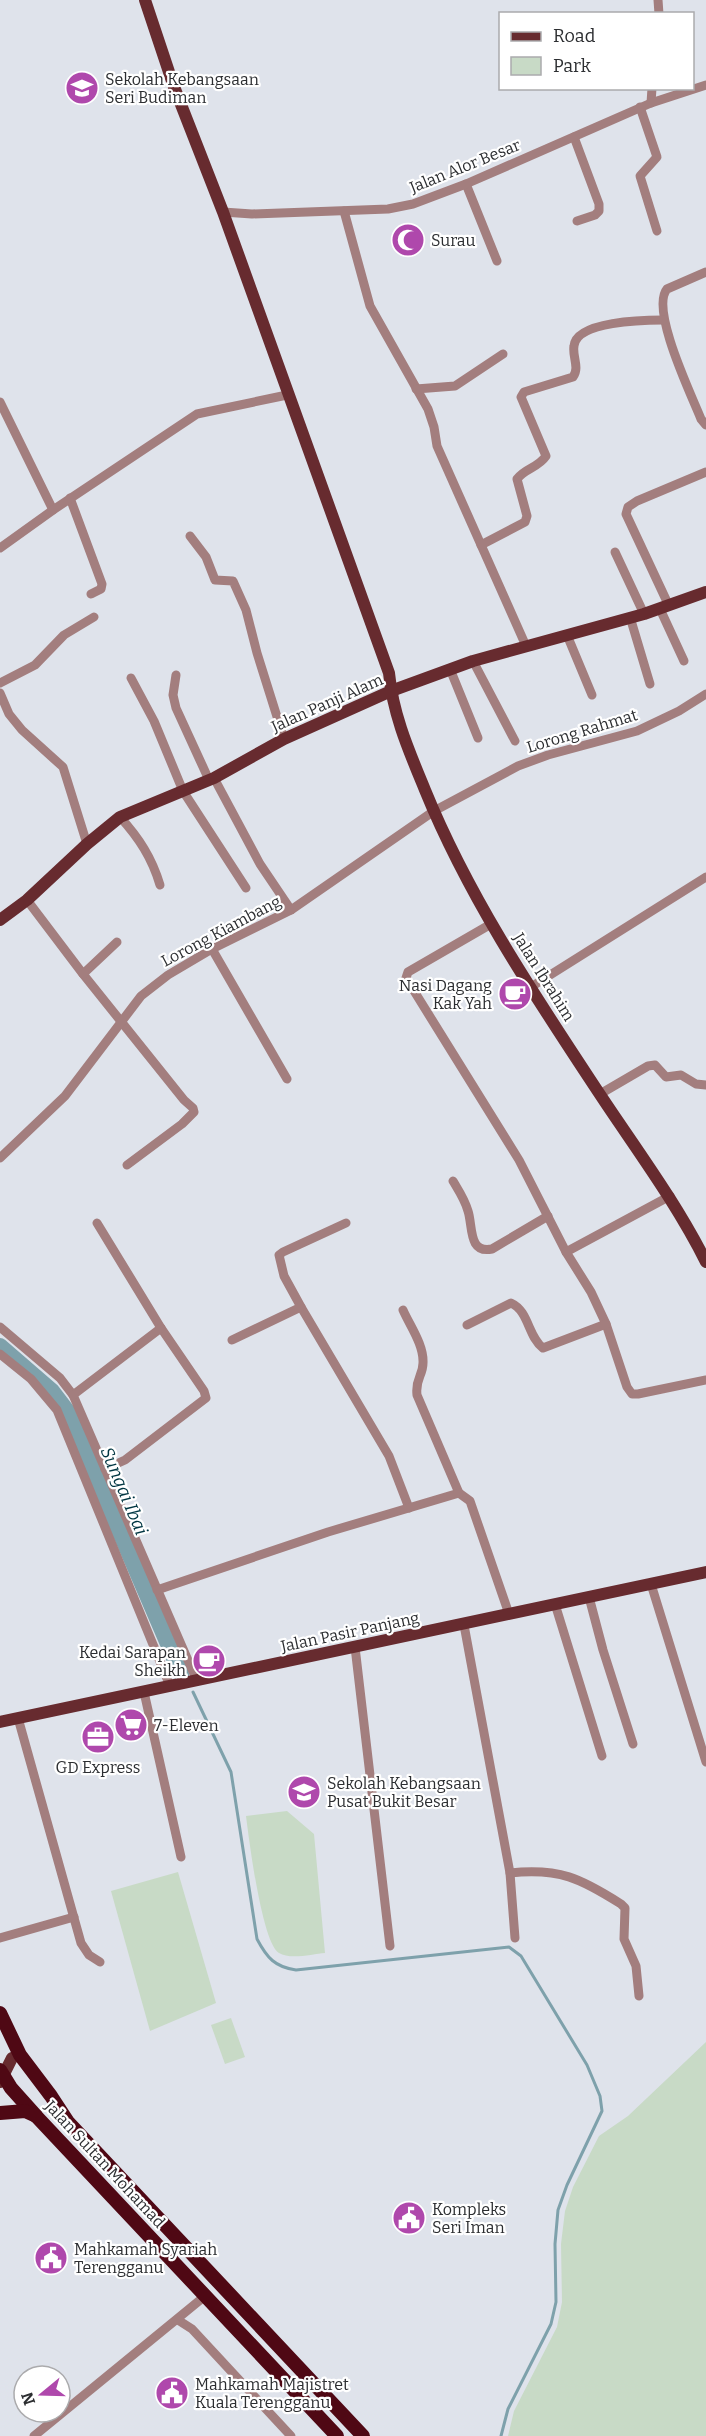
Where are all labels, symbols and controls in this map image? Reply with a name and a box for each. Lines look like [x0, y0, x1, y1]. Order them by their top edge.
legend [499, 12, 694, 90]
text: Road [553, 25, 596, 47]
text: Park [553, 55, 592, 77]
school or university icon: Sekolah Kebangsaan Seri Budiman [64, 70, 100, 106]
place label: Sekolah Kebangsaan Seri Budiman [105, 70, 259, 107]
street label: Jalan Alor Besar [406, 135, 523, 197]
mosque icon: Surau [390, 222, 426, 258]
place label: Surau [431, 231, 476, 250]
street label: Jalan Panji Alam [267, 670, 386, 736]
street label: Lorong Rahmat [524, 705, 640, 757]
street label: Lorong Kiambang [158, 891, 284, 971]
street label: Jalan Ibrahim [509, 929, 579, 1025]
place label: Nasi Dagang Kak Yah [399, 976, 492, 1013]
cafe icon: Nasi Dagang Kak Yah [497, 976, 533, 1012]
water label: Sungai Ibai [96, 1444, 152, 1538]
street label: Jalan Pasir Panjang [278, 1608, 421, 1656]
place label: Kedai Sarapan Sheikh [79, 1643, 186, 1680]
cafe icon: Kedai Sarapan Sheikh [191, 1643, 227, 1679]
supermarket icon: 7-Eleven [113, 1707, 149, 1743]
place label: 7-Eleven [154, 1716, 219, 1735]
office icon: GD Express [80, 1719, 116, 1755]
place label: GD Express [56, 1758, 140, 1777]
school or university icon: Sekolah Kebangsaan Pusat Bukit Besar [286, 1774, 322, 1810]
place label: Sekolah Kebangsaan Pusat Bukit Besar [327, 1774, 481, 1811]
street label: Jalan Sultan Mohamad [40, 2096, 169, 2232]
public building icon: Kompleks Seri Iman [391, 2200, 427, 2236]
place label: Kompleks Seri Iman [432, 2200, 506, 2237]
public building icon: Mahkamah Syariah Terengganu [33, 2240, 69, 2276]
place label: Mahkamah Syariah Terengganu [74, 2240, 217, 2277]
north arrow [12, 2364, 72, 2424]
public building icon: Mahkamah Majistret Kuala Terengganu [154, 2375, 190, 2411]
place label: Mahkamah Majistret Kuala Terengganu [195, 2375, 349, 2412]
text: N [17, 2390, 39, 2408]

